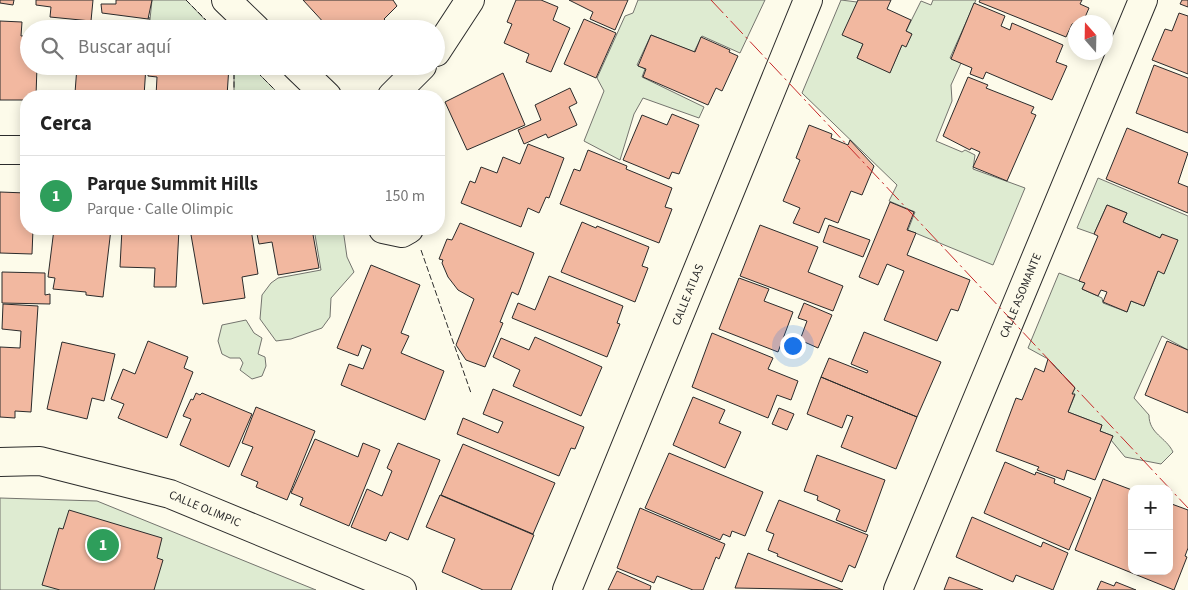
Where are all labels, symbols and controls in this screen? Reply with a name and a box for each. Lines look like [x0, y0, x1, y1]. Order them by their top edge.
north arrow [1068, 15, 1113, 60]
search box [20, 20, 445, 75]
icon: search [38, 34, 66, 62]
text: Buscar aquí [78, 34, 171, 61]
text: Cerca [40, 108, 92, 138]
text: Parque Summit Hills [87, 171, 258, 198]
text: 1 [52, 185, 60, 207]
text: 150 m [385, 185, 425, 207]
text: Parque · Calle Olimpic [87, 198, 233, 220]
street label: CALLE ASOMANTE [995, 250, 1046, 340]
street label: CALLE ATLAS [667, 261, 708, 328]
your location [780, 333, 806, 359]
map controls [1128, 485, 1173, 575]
button: + [1128, 485, 1173, 530]
street label: CALLE OLIMPIC [166, 486, 244, 531]
pin: 1 [87, 526, 119, 564]
button: − [1128, 530, 1173, 575]

